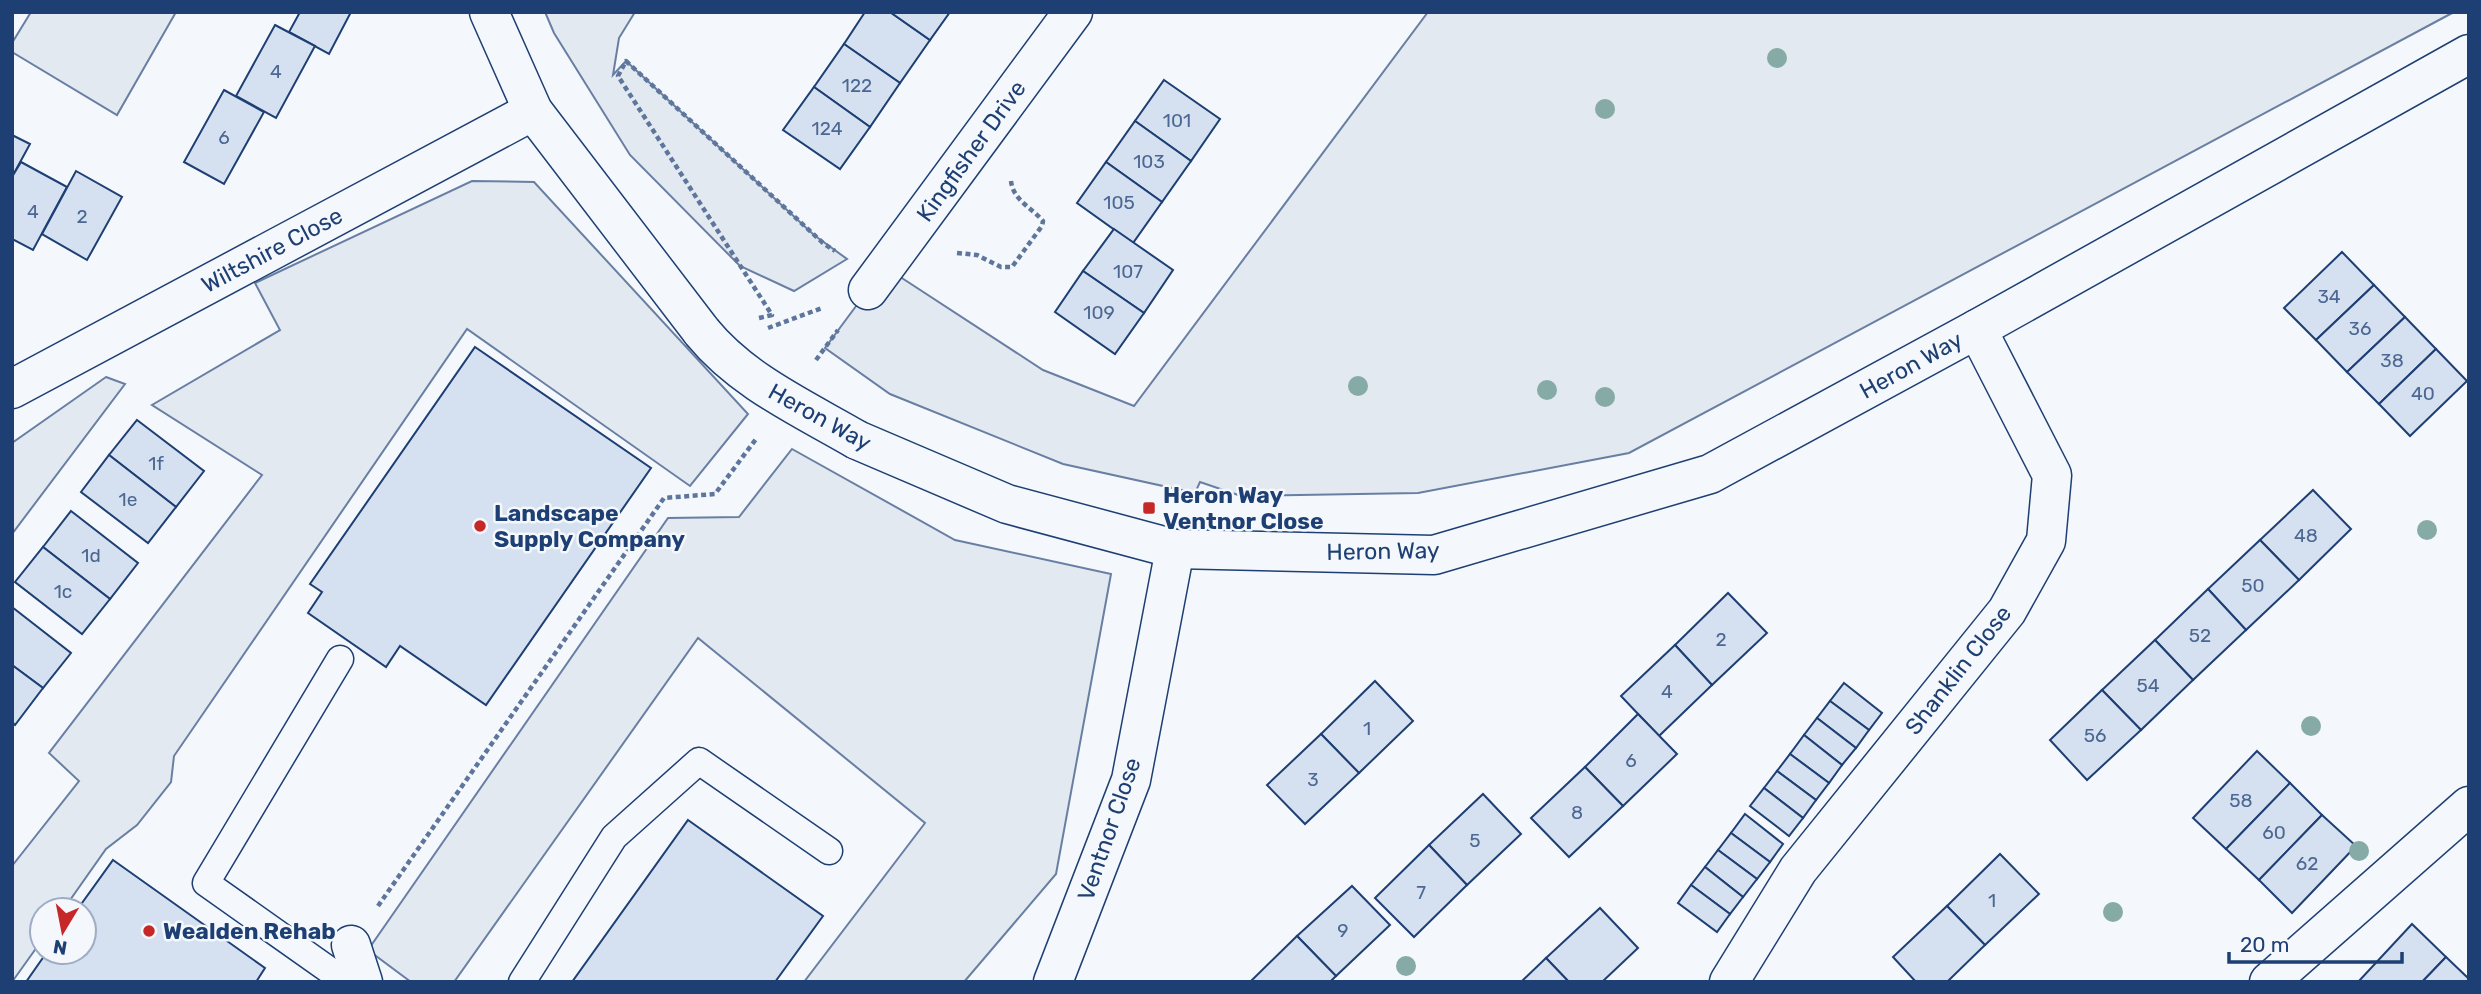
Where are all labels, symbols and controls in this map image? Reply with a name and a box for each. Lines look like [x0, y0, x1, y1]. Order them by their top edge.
house number: 4 [270, 60, 282, 83]
house number: 122 [842, 74, 872, 97]
street label: Kingfisher Drive [910, 75, 1032, 227]
house number: 101 [1163, 109, 1191, 132]
house number: 124 [812, 117, 843, 140]
house number: 6 [218, 126, 230, 149]
house number: 103 [1133, 150, 1165, 173]
house number: 105 [1103, 191, 1135, 214]
house number: 4 [27, 200, 39, 223]
street label: Wiltshire Close [197, 201, 347, 299]
house number: 2 [76, 205, 88, 228]
house number: 107 [1113, 260, 1143, 283]
house number: 34 [2317, 285, 2341, 308]
house number: 109 [1083, 301, 1115, 324]
house number: 36 [2349, 317, 2371, 340]
street label: Heron Way [1855, 325, 1968, 405]
house number: 38 [2380, 349, 2404, 372]
street label: Heron Way [764, 377, 877, 457]
house number: 40 [2411, 382, 2435, 405]
house number: 1f [148, 452, 164, 475]
place label: Heron Way Ventnor Close [1163, 481, 1324, 535]
house number: 1e [119, 488, 137, 511]
place label: Landscape Supply Company [494, 499, 685, 553]
marker: Heron Way Ventnor Close [1141, 500, 1157, 516]
marker: Landscape Supply Company [472, 518, 488, 534]
house number: 48 [2294, 524, 2318, 547]
street label: Heron Way [1326, 536, 1440, 566]
house number: 1d [81, 544, 101, 567]
house number: 50 [2241, 574, 2265, 597]
house number: 1c [54, 580, 72, 603]
street label: Shanklin Close [1899, 600, 2017, 740]
house number: 52 [2189, 624, 2211, 647]
house number: 2 [1715, 628, 1727, 651]
house number: 54 [2136, 674, 2160, 697]
house number: 4 [1661, 680, 1673, 703]
house number: 1 [1363, 717, 1371, 740]
house number: 56 [2084, 724, 2106, 747]
house number: 6 [1625, 749, 1637, 772]
street label: Ventnor Close [1071, 754, 1147, 904]
house number: 3 [1307, 768, 1319, 791]
house number: 58 [2229, 789, 2253, 812]
house number: 8 [1571, 801, 1583, 824]
house number: 60 [2262, 821, 2286, 844]
house number: 5 [1469, 829, 1481, 852]
house number: 62 [2296, 852, 2318, 875]
house number: 7 [1416, 881, 1426, 904]
house number: 1 [1988, 889, 1996, 912]
north arrow [28, 896, 98, 966]
place label: Wealden Rehab [163, 917, 336, 945]
house number: 9 [1337, 919, 1349, 942]
scale bar [2229, 920, 2402, 964]
marker: Wealden Rehab [141, 923, 157, 939]
text: 20 m [2240, 932, 2289, 957]
text: N [51, 935, 69, 960]

